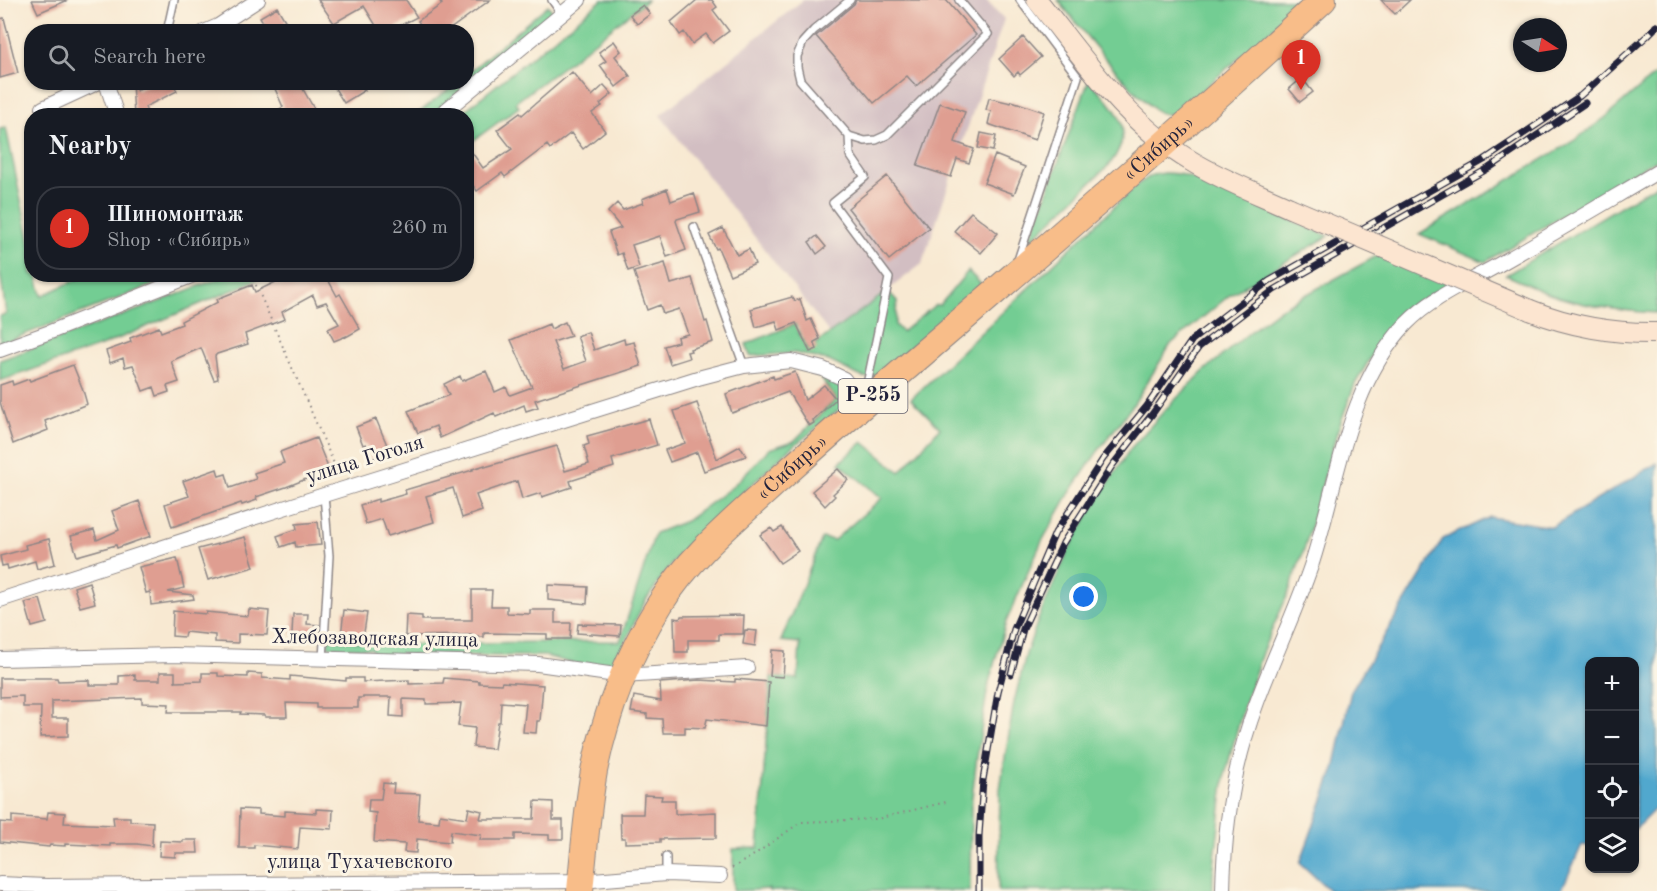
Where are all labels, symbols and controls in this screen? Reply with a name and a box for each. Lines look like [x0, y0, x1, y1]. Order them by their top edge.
north arrow [1513, 18, 1567, 72]
search box [24, 24, 474, 90]
pin: 1 [1282, 40, 1320, 90]
icon: search [45, 41, 78, 74]
text: Search here [93, 46, 206, 68]
street label: «Сибирь» [1119, 111, 1199, 186]
text: Nearby [48, 134, 132, 160]
text: Шиномонтаж [107, 204, 243, 226]
text: 1 [64, 218, 75, 238]
text: 260 m [392, 218, 448, 238]
text: Shop · «Сибирь» [107, 231, 251, 251]
road number: Р-255 [838, 379, 908, 413]
street label: «Сибирь» [753, 430, 832, 505]
street label: улица Гоголя [304, 432, 427, 488]
your location [1069, 582, 1098, 611]
street label: Хлебозаводская улица [271, 627, 479, 651]
map controls [1585, 657, 1639, 873]
button: + [1585, 657, 1639, 711]
button: − [1585, 711, 1639, 765]
button: locate [1585, 765, 1639, 819]
button: layers [1585, 819, 1639, 873]
street label: улица Тухачевского [267, 852, 453, 873]

